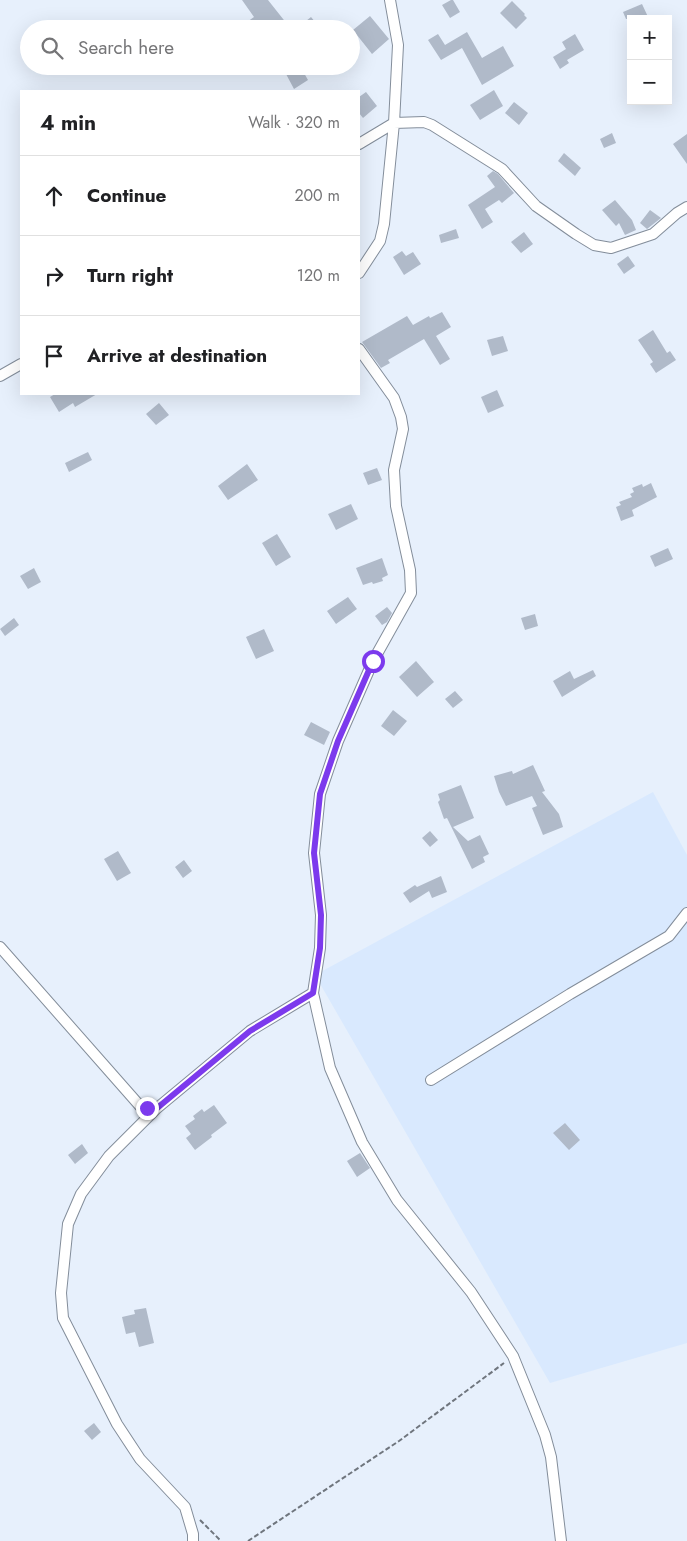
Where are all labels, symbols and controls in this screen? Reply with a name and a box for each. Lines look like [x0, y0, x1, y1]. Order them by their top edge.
map controls [627, 15, 672, 105]
button: + [627, 15, 672, 60]
search box [20, 20, 360, 75]
icon: search [38, 34, 66, 62]
text: Search here [78, 34, 174, 61]
button: − [627, 60, 672, 105]
text: 4 min [40, 108, 96, 138]
text: Walk · 320 m [248, 111, 340, 134]
icon: ahead [40, 182, 68, 210]
text: Continue [87, 182, 166, 209]
text: 200 m [294, 184, 340, 207]
icon: right [40, 262, 68, 290]
text: Turn right [87, 262, 173, 289]
text: 120 m [297, 264, 340, 287]
icon: arrive [40, 342, 68, 370]
text: Arrive at destination [87, 342, 267, 369]
route start [362, 650, 385, 673]
route end [136, 1097, 159, 1120]

